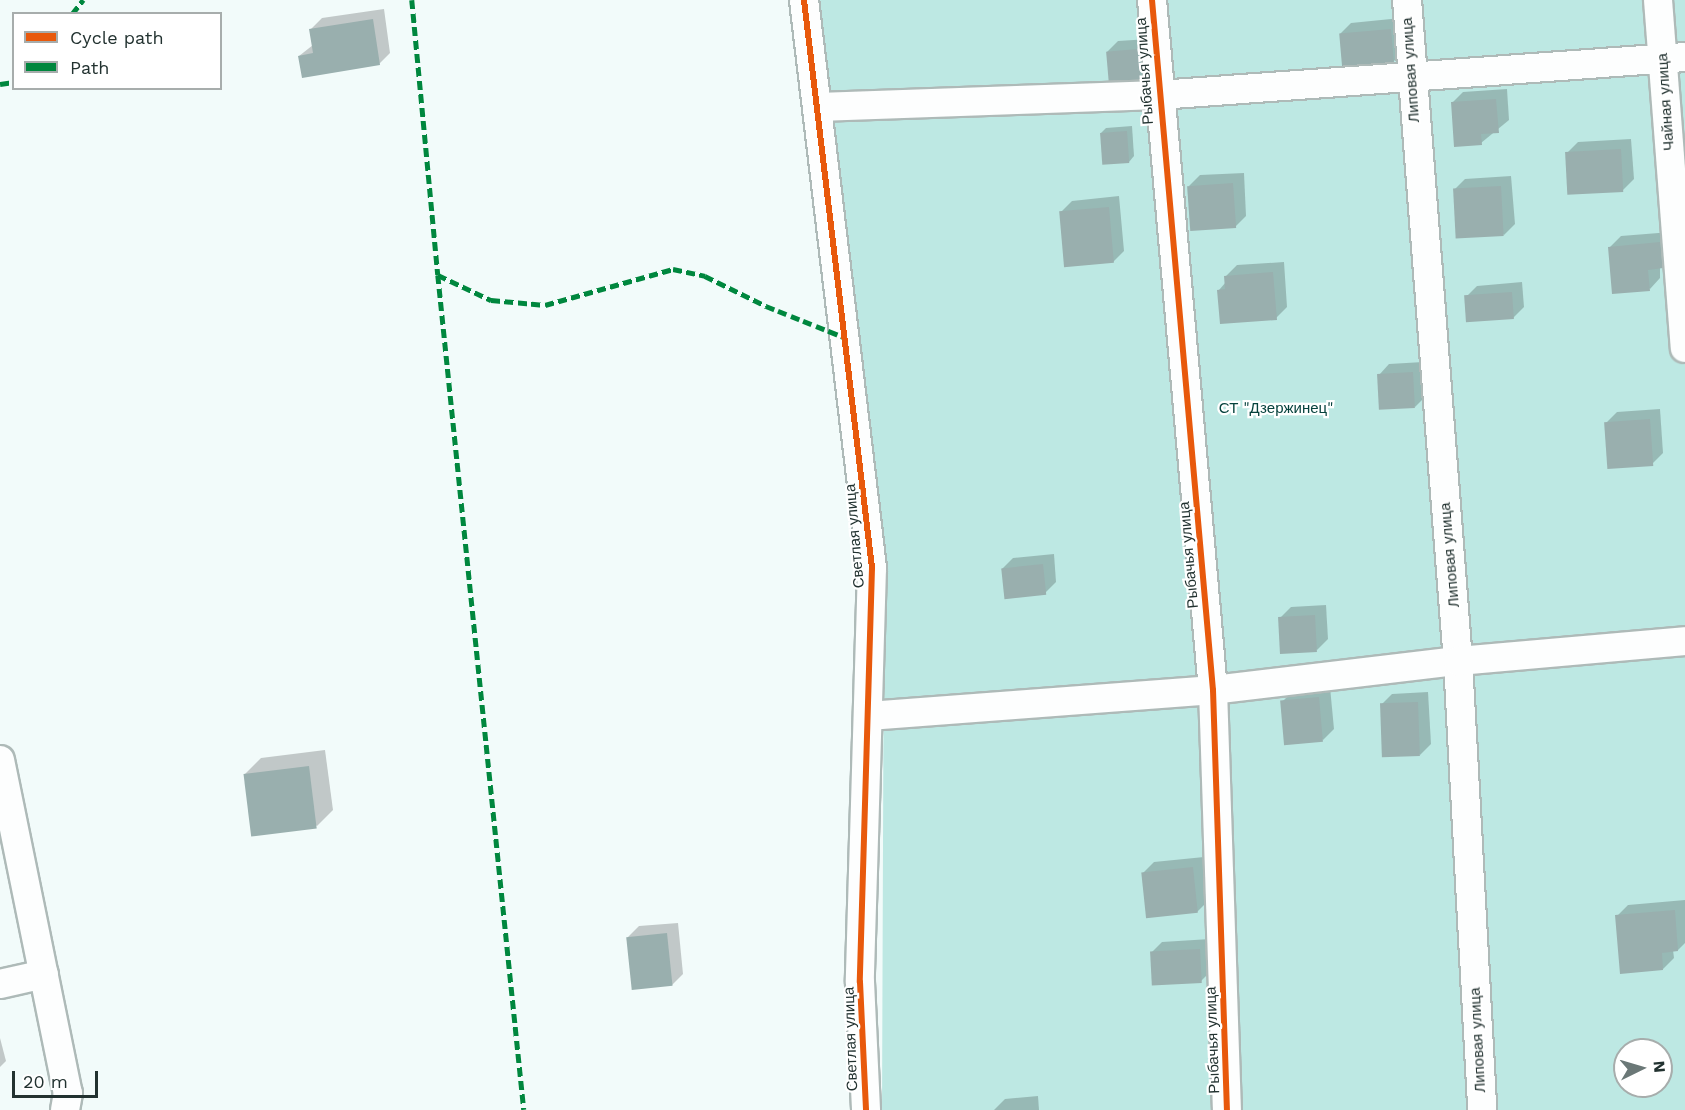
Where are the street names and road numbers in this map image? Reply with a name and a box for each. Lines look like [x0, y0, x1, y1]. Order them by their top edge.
street label: Рыбачья улица [1132, 17, 1158, 125]
street label: Липовая улица [1398, 17, 1424, 123]
street label: Чайная улица [1654, 53, 1678, 151]
street label: Светлая улица [841, 483, 869, 589]
street label: Рыбачья улица [1175, 501, 1203, 609]
street label: Липовая улица [1436, 502, 1464, 608]
street label: Светлая улица [840, 986, 862, 1092]
street label: Рыбачья улица [1202, 986, 1224, 1094]
street label: Липовая улица [1466, 987, 1490, 1093]

